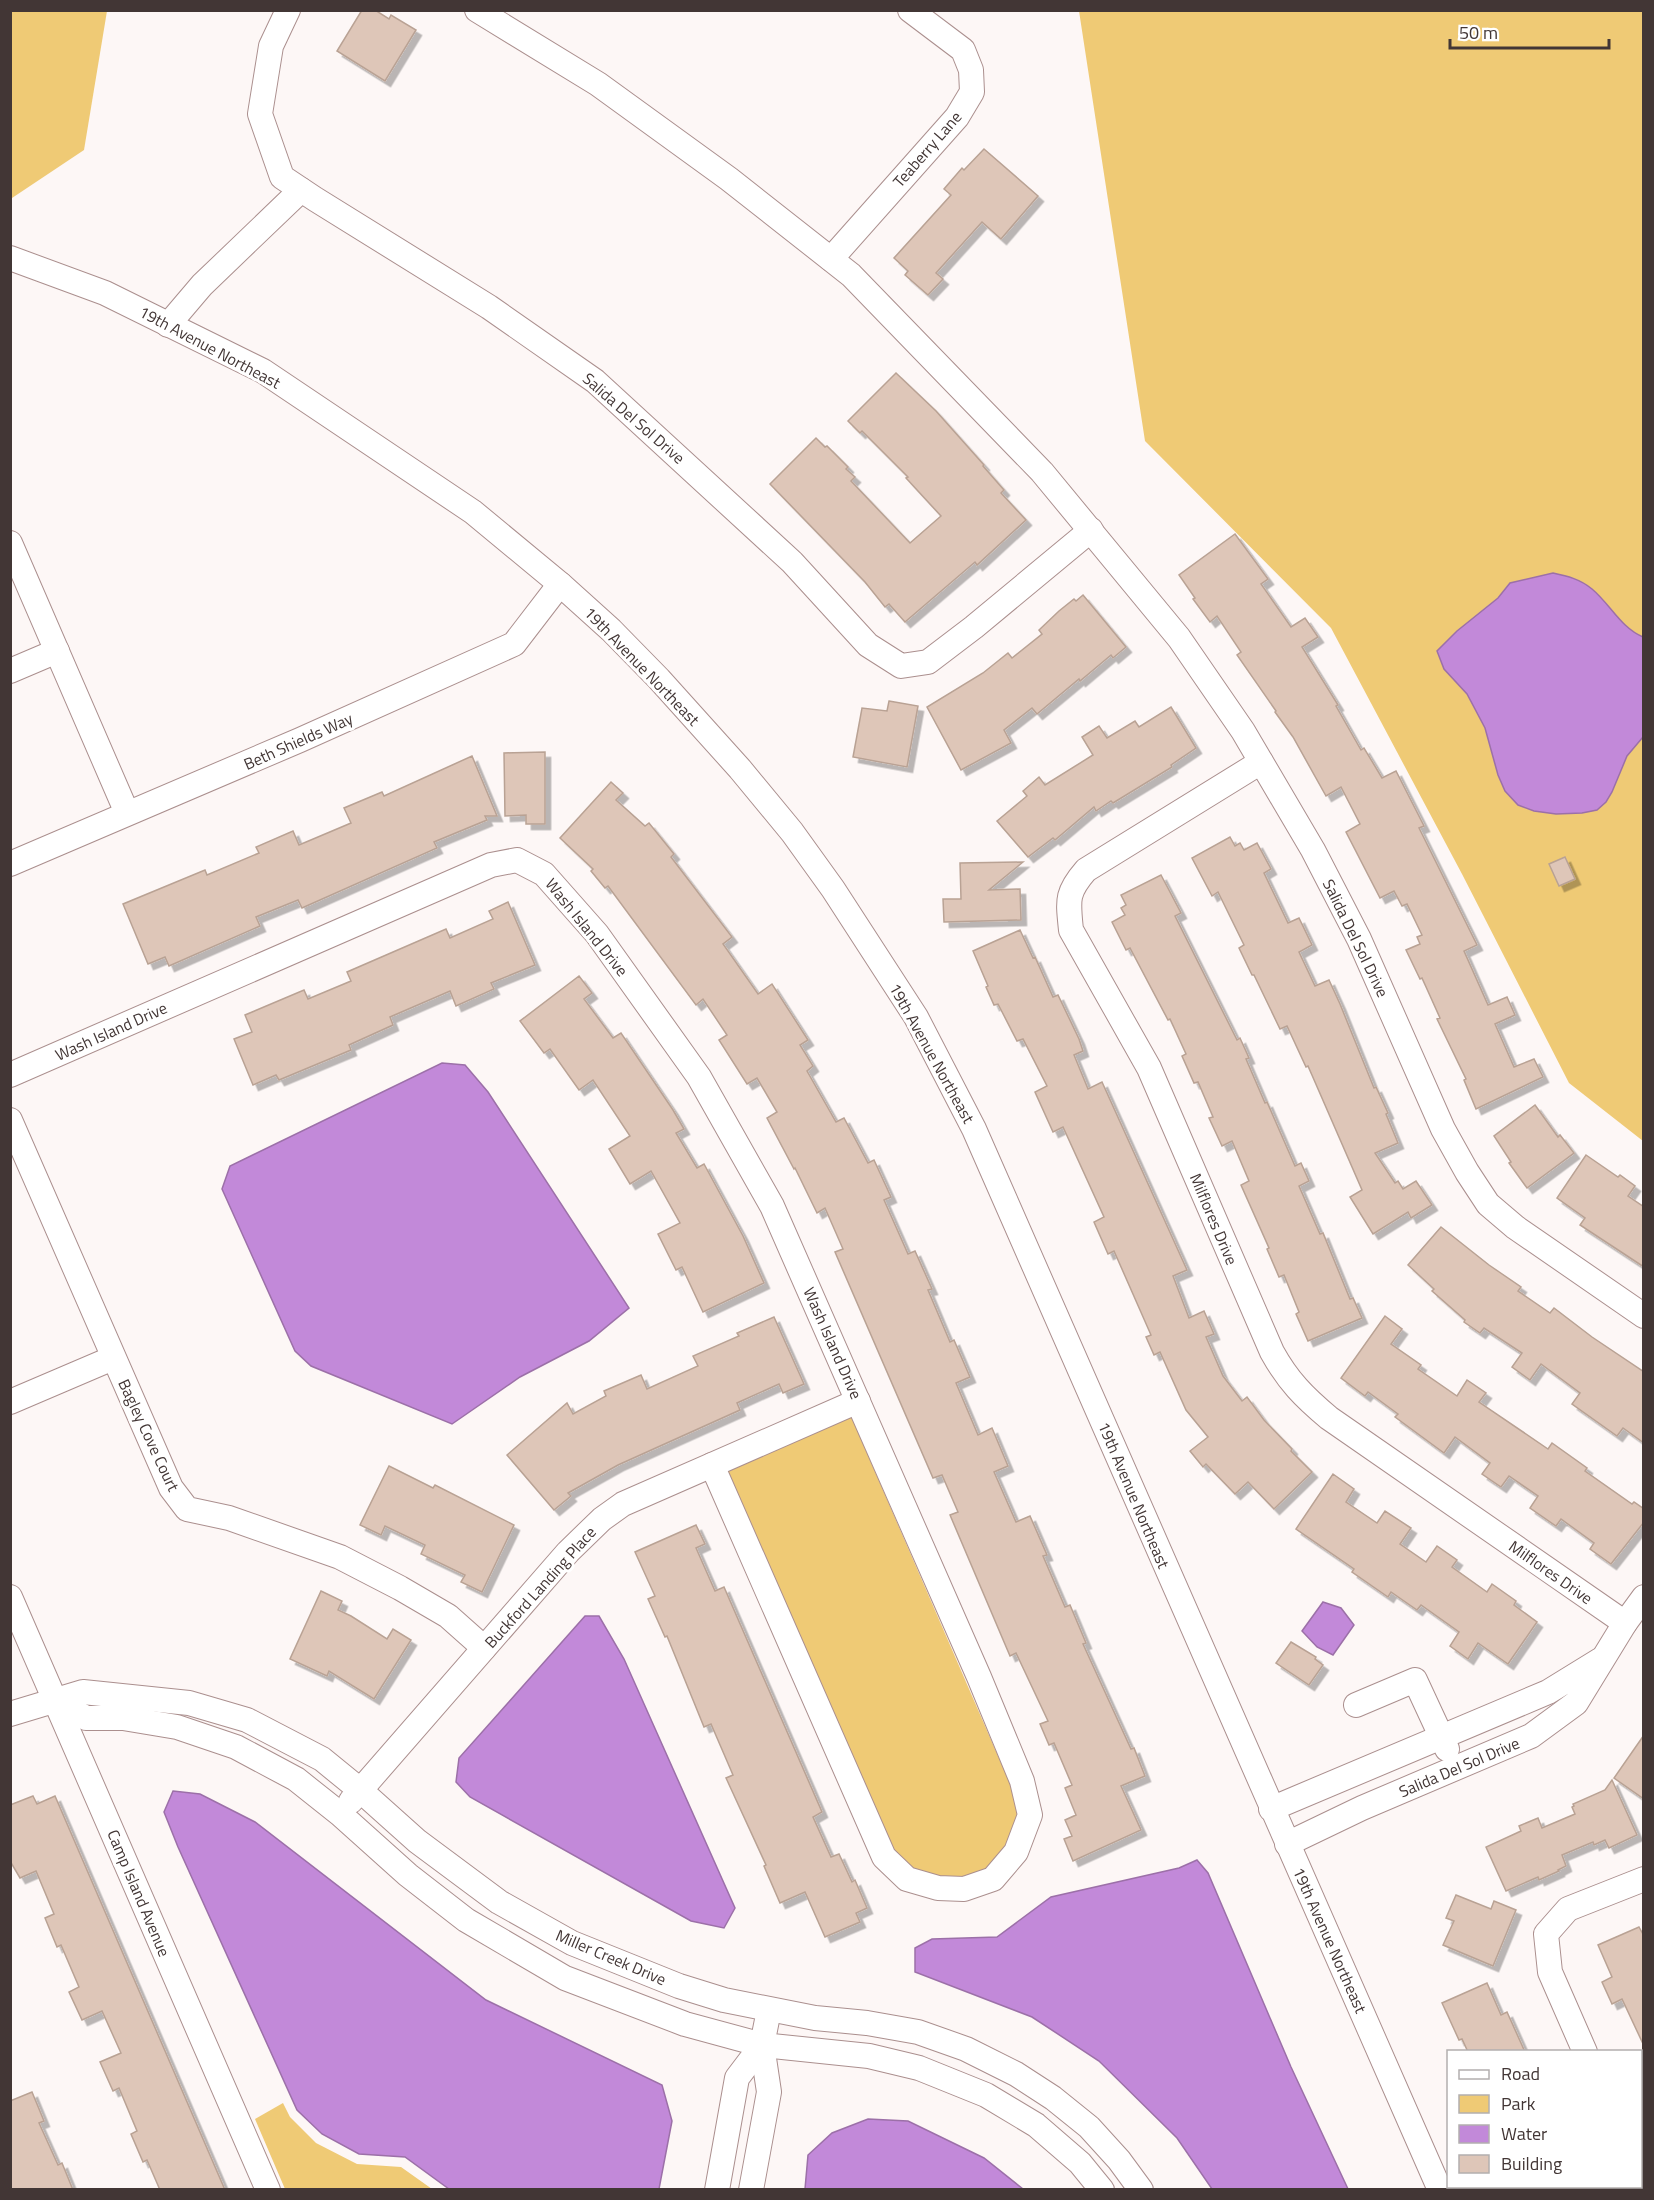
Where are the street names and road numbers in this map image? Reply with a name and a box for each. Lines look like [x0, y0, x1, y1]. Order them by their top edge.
street label: Teaberry Lane [887, 106, 967, 192]
street label: 19th Avenue Northeast [135, 299, 285, 395]
street label: Salida Del Sol Drive [578, 367, 690, 469]
street label: 19th Avenue Northeast [579, 601, 706, 731]
street label: Beth Shields Way [240, 706, 357, 776]
street label: Wash Island Drive [540, 873, 634, 981]
street label: Salida Del Sol Drive [1317, 875, 1395, 1001]
street label: 19th Avenue Northeast [883, 978, 981, 1128]
street label: Wash Island Drive [51, 996, 171, 1066]
street label: Milflores Drive [1184, 1169, 1244, 1269]
street label: Wash Island Drive [798, 1283, 868, 1403]
street label: Bagley Cove Court [112, 1375, 186, 1496]
street label: 19th Avenue Northeast [1092, 1418, 1176, 1572]
street label: Buckford Landing Place [479, 1521, 601, 1653]
street label: Milflores Drive [1504, 1534, 1598, 1610]
street label: Salida Del Sol Drive [1395, 1731, 1523, 1803]
street label: Camp Island Avenue [101, 1826, 177, 1960]
street label: 19th Avenue Northeast [1287, 1863, 1373, 2017]
street label: Miller Creek Drive [552, 1923, 670, 1991]

